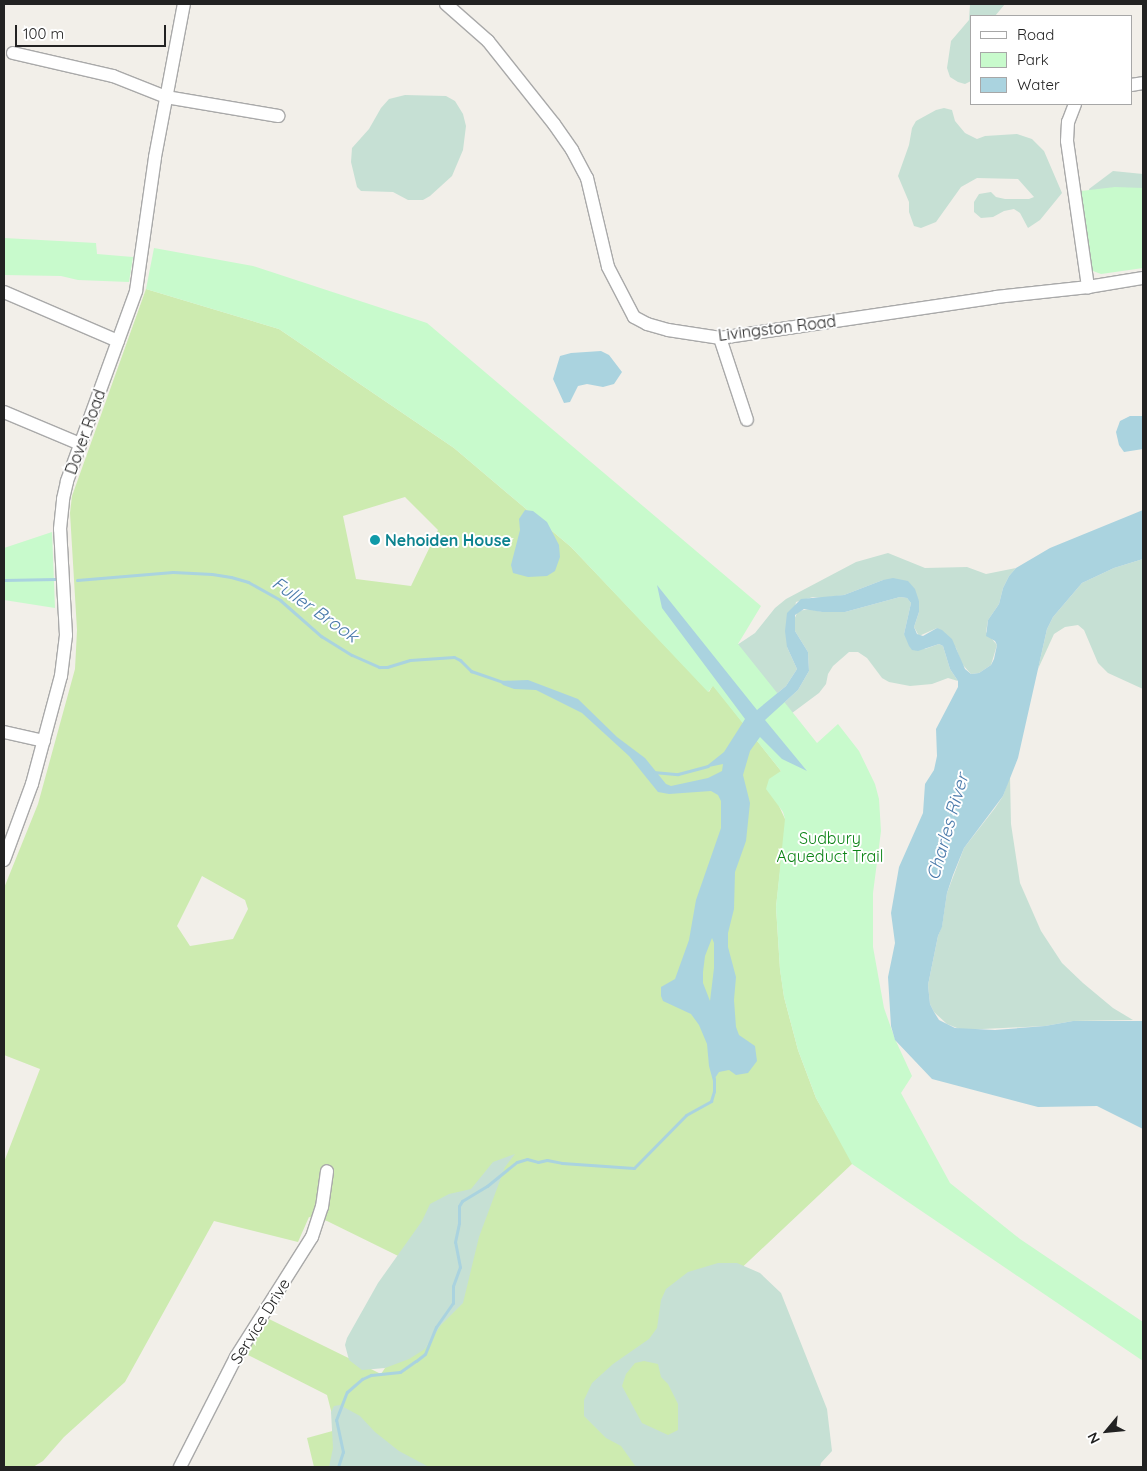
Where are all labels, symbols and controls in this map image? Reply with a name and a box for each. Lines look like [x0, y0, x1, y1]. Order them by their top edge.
scale bar [18, 15, 169, 47]
legend [970, 15, 1132, 105]
text: 100 m [23, 24, 64, 43]
text: Road [1017, 25, 1054, 44]
text: Park [1017, 50, 1049, 69]
text: Water [1017, 75, 1060, 94]
street label: Livingston Road [717, 311, 837, 345]
street label: Dover Road [61, 387, 109, 477]
place label: Nehoiden House [385, 530, 511, 550]
marker: Nehoiden House [369, 534, 381, 546]
water label: Fuller Brook [268, 573, 362, 647]
water label: Charles River [922, 771, 974, 883]
park label: Sudbury Aqueduct Trail [777, 828, 883, 866]
street label: Service Drive [226, 1275, 294, 1367]
north arrow [1082, 1406, 1132, 1456]
text: N [1083, 1429, 1104, 1447]

